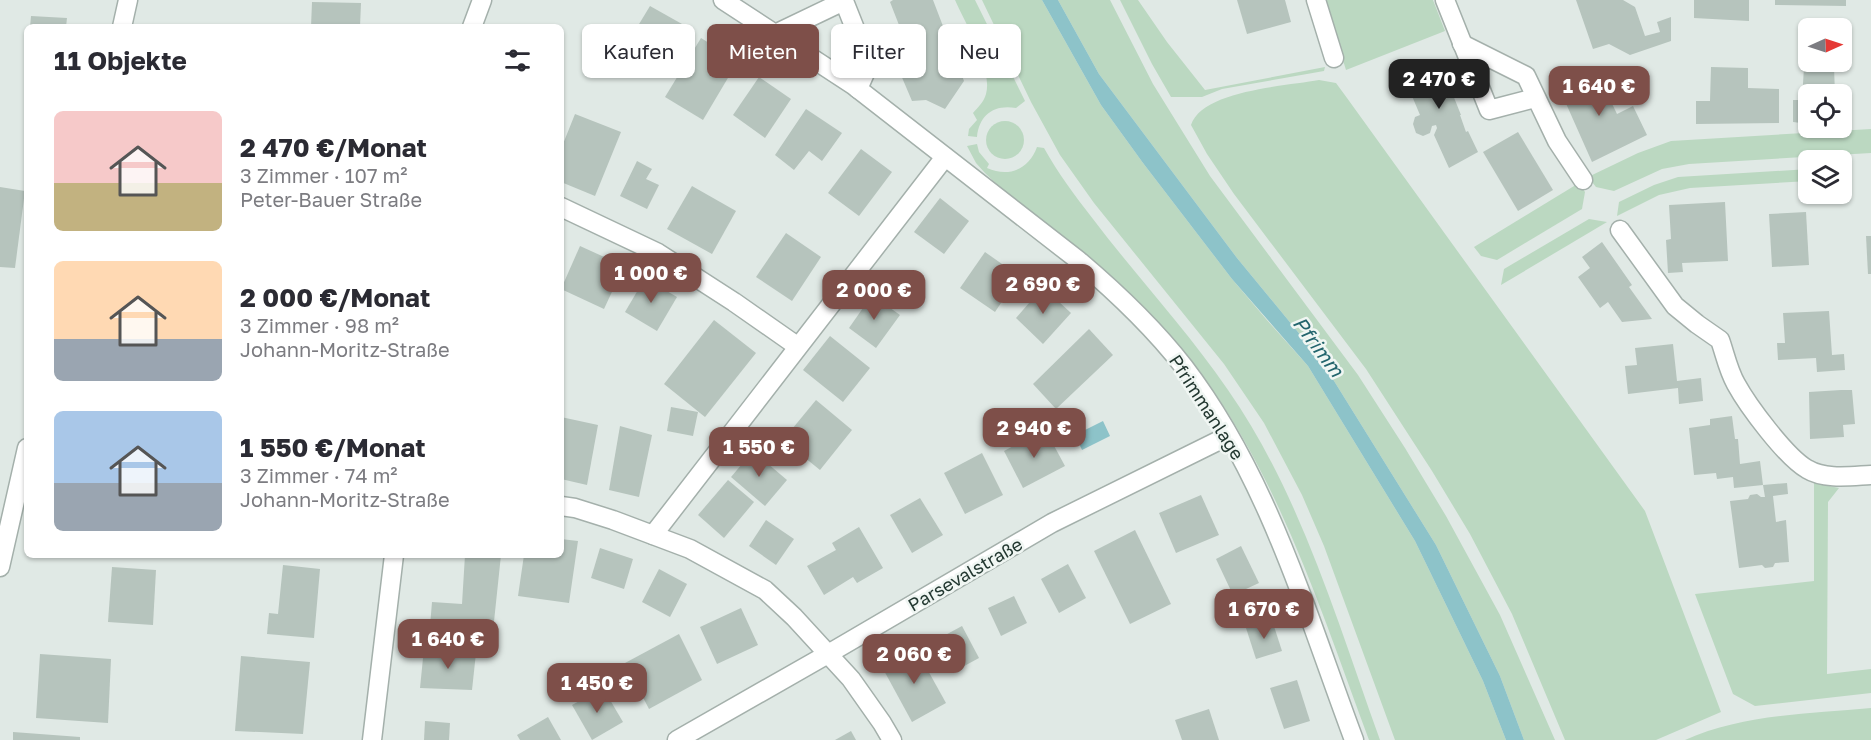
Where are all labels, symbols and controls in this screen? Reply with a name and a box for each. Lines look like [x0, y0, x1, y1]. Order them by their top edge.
north arrow [1798, 18, 1852, 72]
map controls [1798, 18, 1852, 204]
chip: Kaufen [582, 24, 695, 78]
chip: Mieten [707, 24, 819, 78]
chip: Filter [831, 24, 926, 78]
chip: Neu [938, 24, 1021, 78]
icon: filters [501, 44, 534, 77]
text: 11 Objekte [54, 45, 187, 76]
pin: 2 470 € [1384, 59, 1494, 110]
text: 2 470 € [1403, 66, 1475, 90]
pin: 1 640 € [1544, 66, 1654, 117]
text: 1 640 € [1563, 73, 1635, 97]
button: locate [1798, 84, 1852, 138]
text: 2 470 €/Monat [240, 132, 427, 163]
icon: home [102, 135, 174, 207]
button: layers [1798, 150, 1852, 204]
text: 3 Zimmer · 107 m² [240, 163, 407, 187]
text: Peter-Bauer Straße [240, 187, 422, 211]
pin: 1 000 € [596, 253, 706, 304]
text: 1 000 € [614, 260, 688, 284]
pin: 2 690 € [988, 264, 1098, 315]
pin: 2 000 € [819, 270, 929, 321]
text: 2 690 € [1006, 271, 1080, 295]
text: 2 000 € [836, 277, 912, 301]
text: 2 000 €/Monat [240, 282, 430, 313]
icon: home [102, 285, 174, 357]
water label: Pfrimm [1289, 311, 1350, 382]
text: 3 Zimmer · 98 m² [240, 313, 399, 337]
text: Johann-Moritz-Straße [240, 337, 450, 361]
street label: Pfrimmanlage [1165, 350, 1249, 464]
pin: 2 940 € [979, 408, 1089, 459]
text: 2 940 € [997, 415, 1071, 439]
pin: 1 550 € [704, 427, 814, 478]
text: 1 550 €/Monat [240, 432, 426, 463]
text: 1 550 € [723, 434, 795, 458]
icon: home [102, 435, 174, 507]
text: 3 Zimmer · 74 m² [240, 463, 398, 487]
text: Johann-Moritz-Straße [240, 487, 450, 511]
street label: Parsevalstraße [904, 532, 1026, 616]
pin: 1 670 € [1209, 589, 1319, 640]
text: 1 670 € [1229, 596, 1300, 620]
pin: 1 640 € [393, 619, 503, 670]
text: 1 640 € [412, 626, 484, 650]
pin: 2 060 € [859, 634, 969, 685]
text: 2 060 € [877, 641, 952, 665]
pin: 1 450 € [542, 663, 652, 714]
text: 1 450 € [561, 670, 633, 694]

